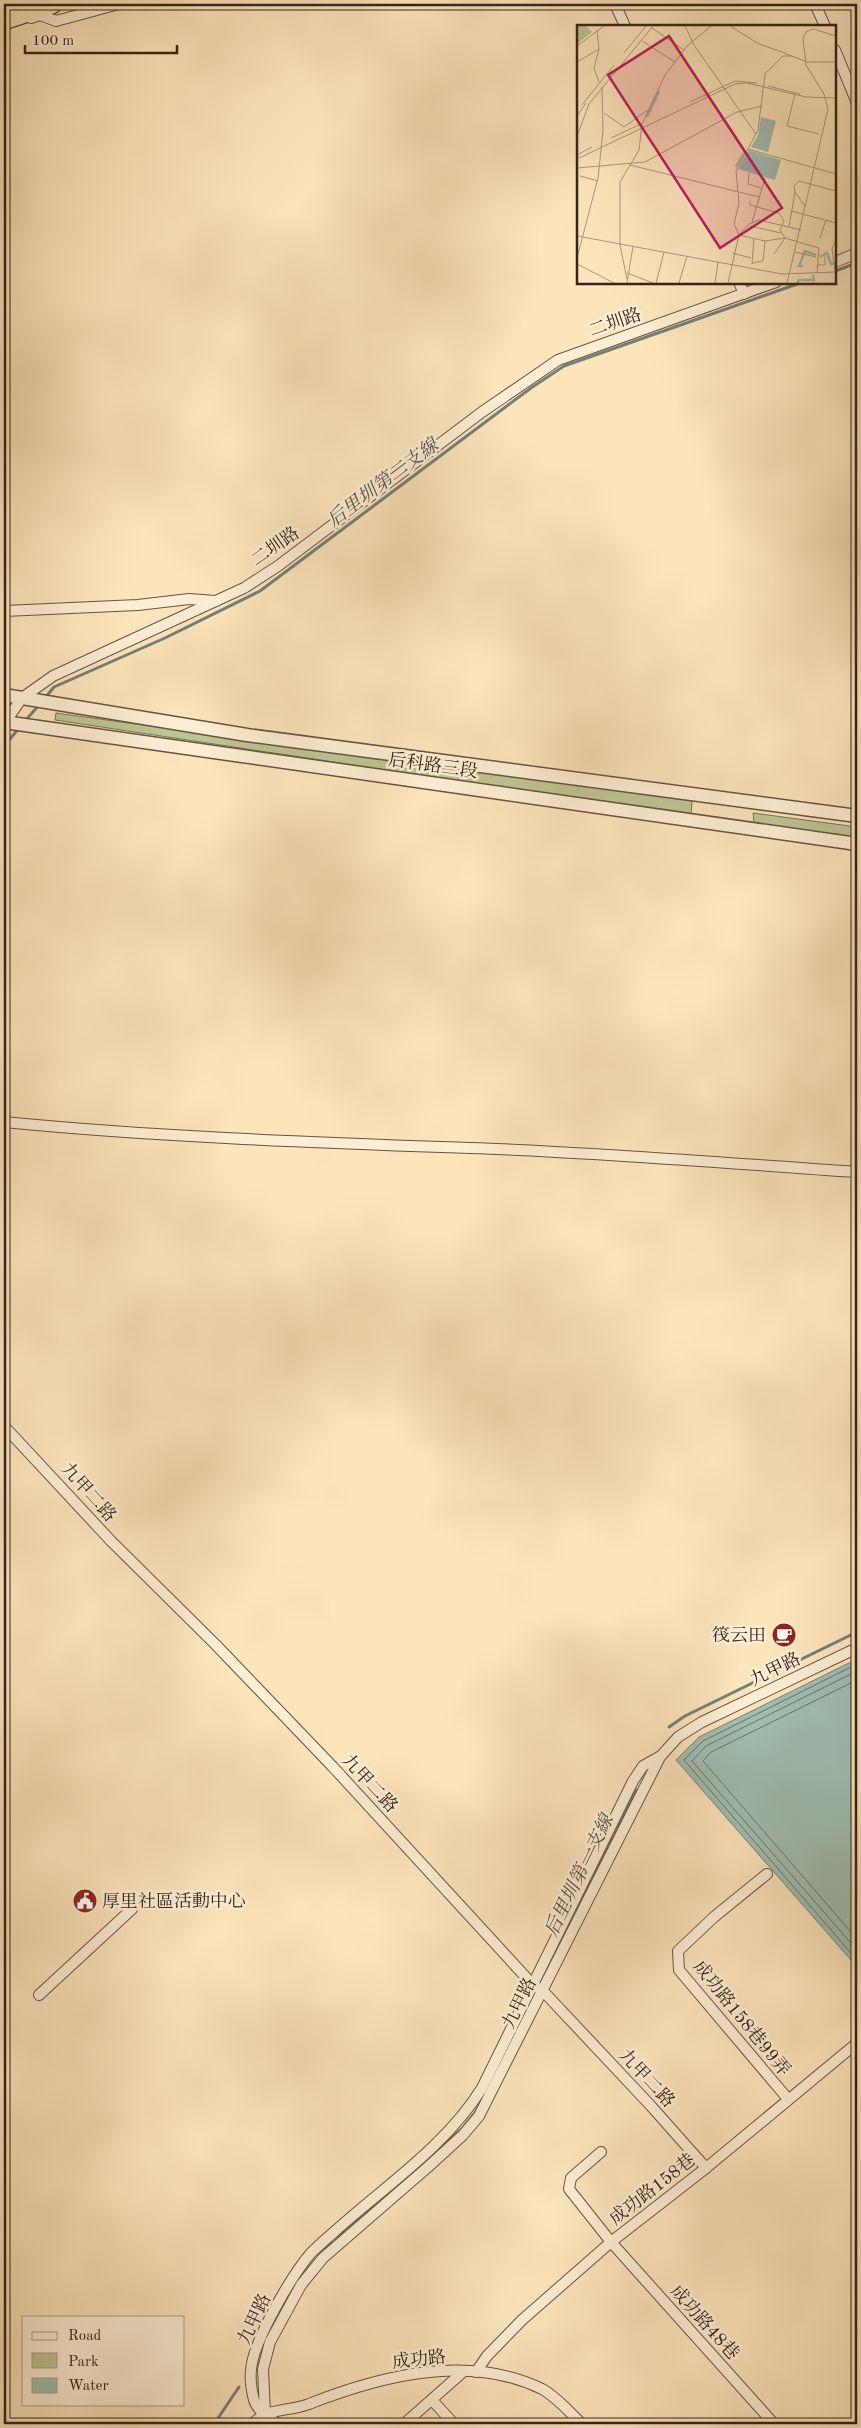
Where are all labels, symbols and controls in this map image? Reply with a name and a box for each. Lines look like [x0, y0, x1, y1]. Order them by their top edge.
scale bar [25, 22, 178, 54]
inset map [577, 25, 836, 284]
text: 100 m [32, 34, 74, 49]
street label: 二圳路 [586, 304, 644, 340]
water label: 后里圳第二支線 [323, 433, 444, 532]
street label: 二圳路 [247, 522, 303, 570]
street label: 后科路三段 [387, 749, 479, 781]
street label: 九甲二路 [57, 1459, 121, 1525]
cafe icon: 筏云田 [771, 1622, 797, 1648]
place label: 筏云田 [712, 1626, 766, 1645]
street label: 九甲路 [746, 1648, 804, 1690]
street label: 九甲二路 [338, 1750, 402, 1816]
water label: 后里圳第一支線 [540, 1809, 619, 1940]
public building icon: 厚里社區活動中心 [72, 1888, 98, 1914]
place label: 厚里社區活動中心 [102, 1891, 246, 1911]
street label: 成功路158巷99弄 [689, 1956, 795, 2080]
street label: 九甲路 [498, 1974, 540, 2032]
street label: 九甲二路 [615, 2045, 679, 2111]
street label: 成功路158巷 [605, 2149, 699, 2229]
street label: 成功路48巷 [666, 2281, 744, 2363]
street label: 九甲路 [234, 2290, 274, 2348]
legend [22, 2316, 185, 2406]
text: Road [68, 2329, 102, 2344]
street label: 成功路 [391, 2346, 447, 2372]
text: Park [68, 2355, 99, 2370]
text: Water [68, 2379, 109, 2394]

